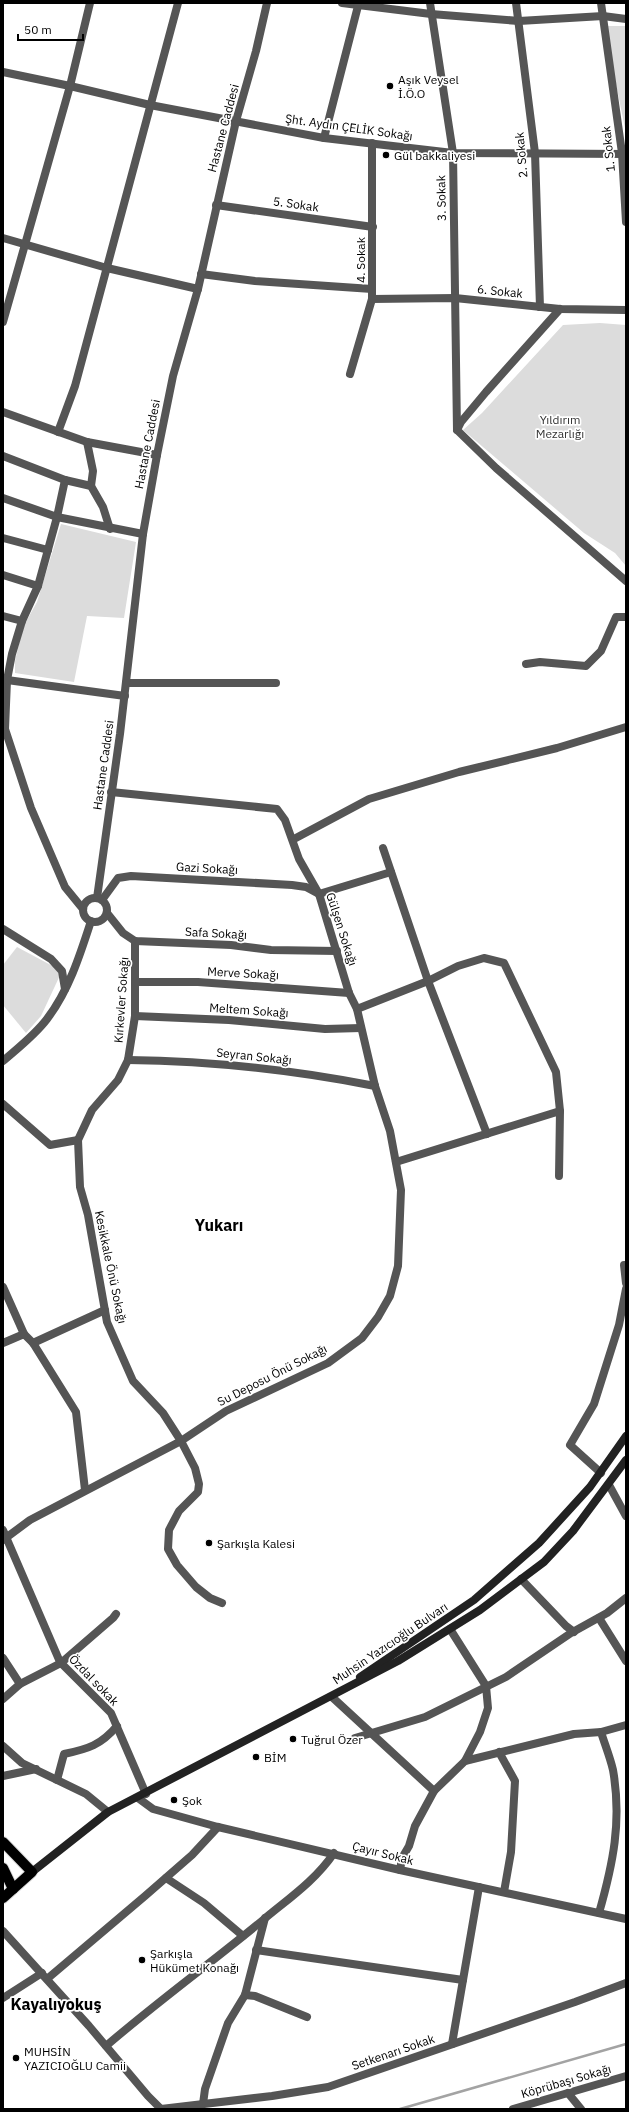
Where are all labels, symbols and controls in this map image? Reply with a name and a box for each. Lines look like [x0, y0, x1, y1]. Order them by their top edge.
scale bar [18, 16, 83, 42]
text: 50 m [24, 22, 52, 37]
place label: Aşık Veysel İ.Ö.O [398, 72, 459, 101]
marker: Aşık Veysel İ.Ö.O [385, 81, 395, 91]
street label: Hastane Caddesi [204, 82, 242, 174]
street label: Şht. Aydın ÇELİK Sokağı [284, 111, 414, 143]
street label: 1. Sokak [598, 125, 618, 173]
street label: 2. Sokak [511, 131, 530, 179]
place label: Gül bakkaliyesi [394, 148, 475, 163]
marker: Gül bakkaliyesi [381, 150, 391, 160]
street label: 3. Sokak [433, 174, 449, 221]
street label: 5. Sokak [272, 193, 320, 215]
street label: 4. Sokak [353, 236, 368, 283]
street label: 6. Sokak [476, 281, 524, 301]
street label: Hastane Caddesi [131, 398, 163, 490]
park label: Yıldırım Mezarlığı [536, 412, 584, 441]
street label: Hastane Caddesi [89, 719, 117, 811]
street label: Gazi Sokağı [176, 859, 238, 877]
street label: Gülşen Sokağı [323, 890, 361, 968]
street label: Safa Sokağı [185, 924, 247, 942]
street label: Kırkevler Sokağı [111, 956, 131, 1044]
street label: Merve Sokağı [207, 964, 279, 982]
street label: Meltem Sokağı [209, 1000, 289, 1020]
street label: Seyran Sokağı [216, 1045, 292, 1067]
street label: Kesikkale Önü Sokağı [92, 1209, 130, 1325]
district label: Yukarı [195, 1215, 243, 1235]
street label: Su Deposu Önü Sokağı [215, 1341, 329, 1409]
place label: Şarkışla Kalesi [217, 1536, 295, 1551]
marker: Şarkışla Kalesi [204, 1538, 214, 1548]
street label: Muhsin Yazıcıoğlu Bulvarı [330, 1599, 450, 1687]
street label: Özdal sokak [66, 1651, 122, 1709]
place label: Tuğrul Özer [301, 1732, 363, 1747]
marker: Tuğrul Özer [288, 1734, 298, 1744]
place label: BİM [264, 1750, 286, 1765]
marker: BİM [251, 1752, 261, 1762]
place label: Şok [182, 1793, 203, 1808]
marker: Şok [169, 1795, 179, 1805]
street label: Çayır Sokak [351, 1838, 416, 1868]
place label: Şarkışla Hükümet Konağı [150, 1946, 239, 1975]
marker: Şarkışla Hükümet Konağı [137, 1955, 147, 1965]
district label: Kayalıyokuş [11, 1994, 101, 2014]
street label: Setkenarı Sokak [350, 2031, 437, 2073]
place label: MUHSİN YAZICIOĞLU Camii [24, 2044, 126, 2073]
marker: MUHSİN YAZICIOĞLU Camii [11, 2053, 21, 2063]
street label: Köprübaşı Sokağı [519, 2061, 613, 2101]

